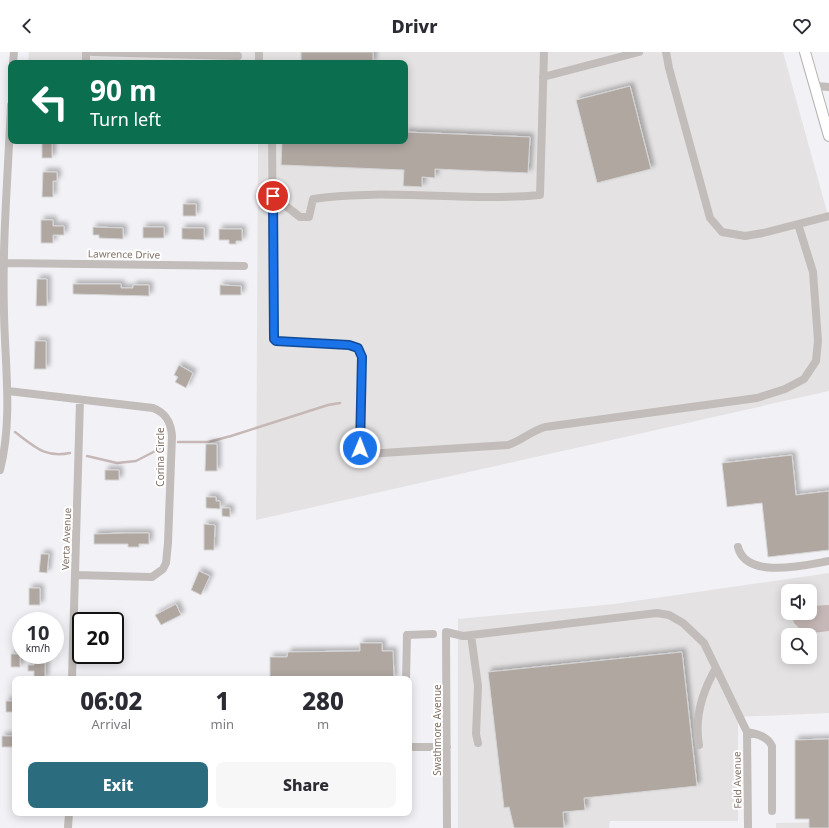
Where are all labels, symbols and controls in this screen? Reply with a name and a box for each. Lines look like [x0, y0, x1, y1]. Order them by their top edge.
text: Drivr [392, 14, 437, 38]
icon: back [16, 15, 38, 37]
icon: heart [791, 15, 813, 37]
text: 90 m [90, 71, 157, 109]
icon: left [24, 76, 76, 128]
text: Turn left [90, 107, 161, 131]
pin [256, 179, 290, 213]
icon: arrive [262, 185, 284, 207]
street label: Lawrence Drive [88, 246, 161, 262]
street label: Corina Circle [153, 427, 167, 487]
position arrow [339, 427, 381, 469]
street label: Verta Avenue [58, 507, 74, 570]
map controls [781, 584, 817, 664]
button: sound [781, 584, 817, 620]
speed limit sign: 20 [72, 612, 124, 664]
text: 10 [27, 619, 49, 646]
button: search [781, 628, 817, 664]
text: km/h [26, 641, 50, 655]
text: 06:02 [80, 684, 142, 717]
text: 1 [215, 684, 229, 717]
text: 280 [302, 684, 344, 717]
street label: Swathmore Avenue [430, 684, 444, 776]
text: Arrival [91, 715, 131, 733]
text: min [211, 715, 234, 733]
text: m [317, 715, 329, 733]
street label: Feld Avenue [729, 751, 744, 809]
button: Exit [28, 762, 208, 808]
button: Share [216, 762, 396, 808]

